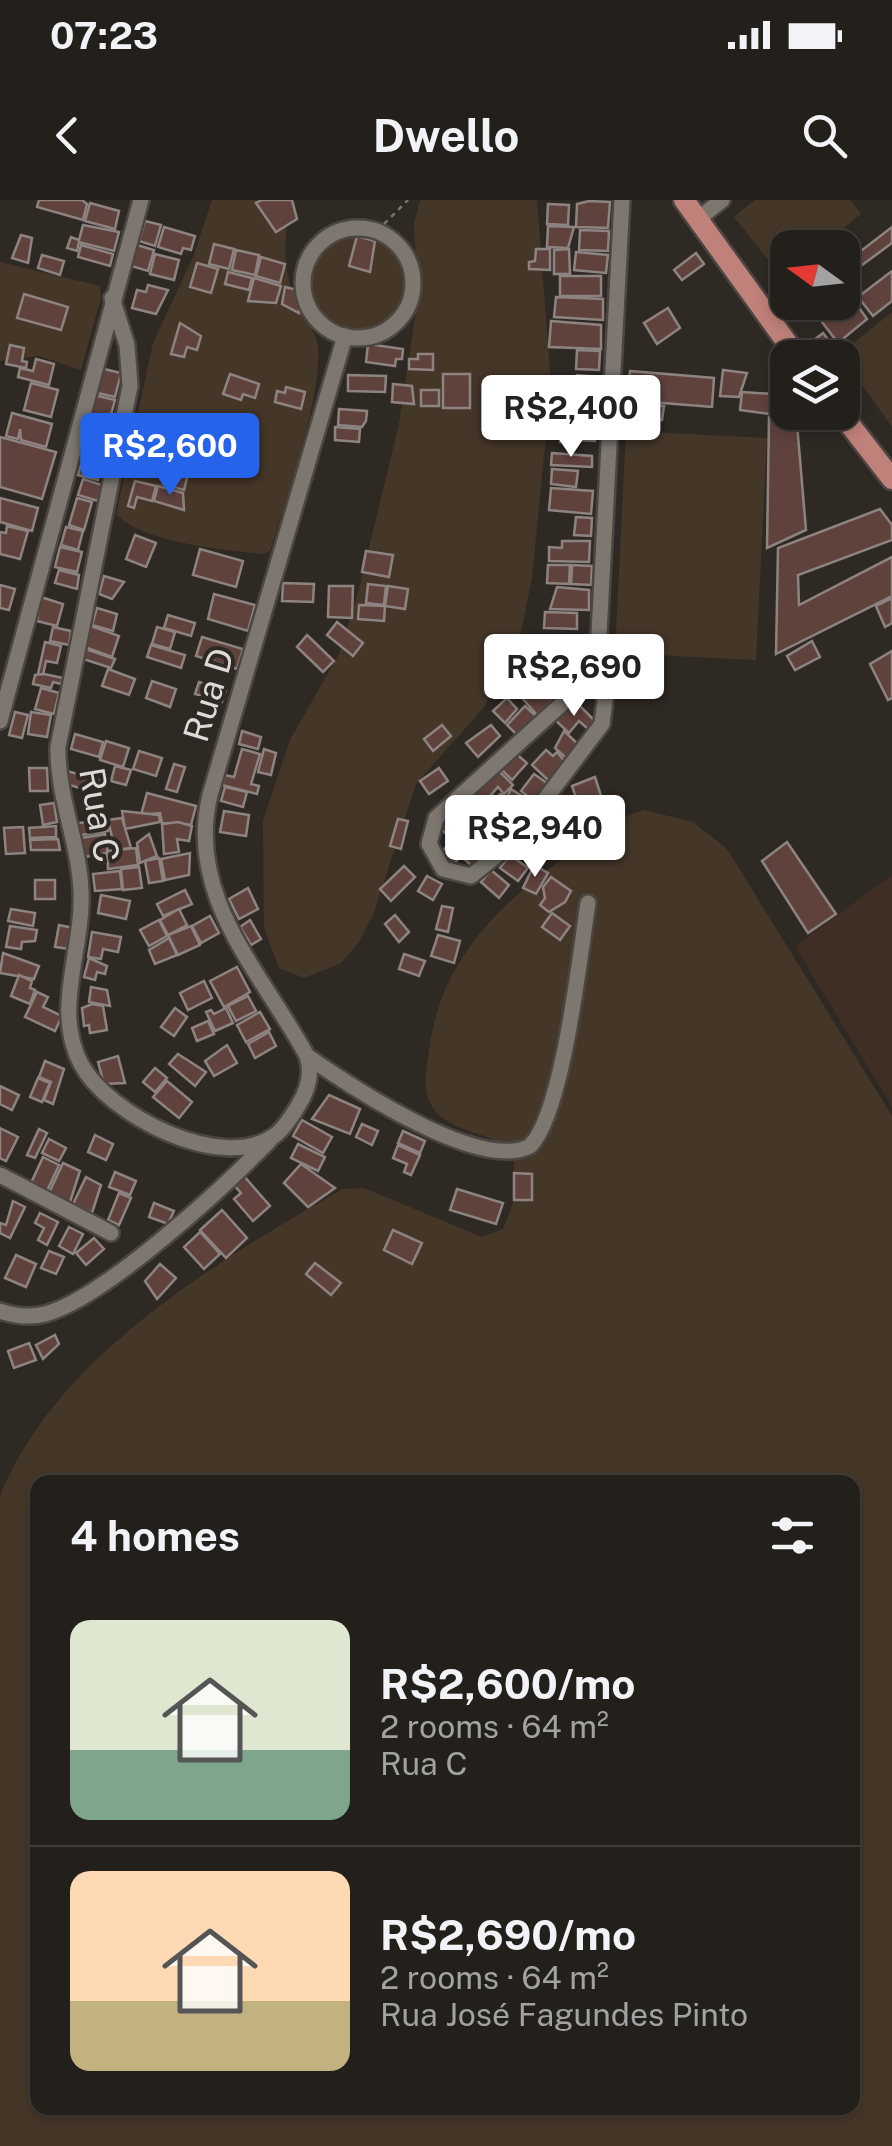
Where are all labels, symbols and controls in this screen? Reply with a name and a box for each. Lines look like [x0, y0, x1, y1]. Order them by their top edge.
text: 07:23 [50, 13, 158, 58]
icon: back [40, 108, 95, 163]
icon: search [797, 108, 852, 163]
text: Dwello [373, 109, 519, 162]
north arrow [770, 230, 860, 320]
map controls [770, 230, 860, 430]
button: layers [770, 340, 860, 430]
pin: R$2,400 [479, 375, 663, 460]
text: R$2,400 [503, 389, 639, 426]
pin: R$2,600 [78, 413, 262, 498]
text: R$2,600 [102, 427, 238, 464]
pin: R$2,690 [482, 634, 666, 719]
street label: Rua D [175, 643, 242, 747]
text: R$2,690 [506, 648, 642, 685]
street label: Rua C [71, 764, 128, 866]
pin: R$2,940 [443, 795, 627, 880]
text: R$2,940 [467, 809, 603, 846]
icon: filters [765, 1508, 820, 1563]
text: 4 homes [70, 1511, 240, 1560]
text: R$2,600/mo [380, 1659, 636, 1708]
icon: home [150, 1660, 270, 1780]
text: 2 rooms · 64 m² [380, 1708, 609, 1745]
text: Rua C [380, 1745, 467, 1782]
text: R$2,690/mo [380, 1910, 636, 1959]
icon: home [150, 1911, 270, 2031]
text: 2 rooms · 64 m² [380, 1959, 609, 1996]
text: Rua José Fagundes Pinto [380, 1996, 748, 2033]

